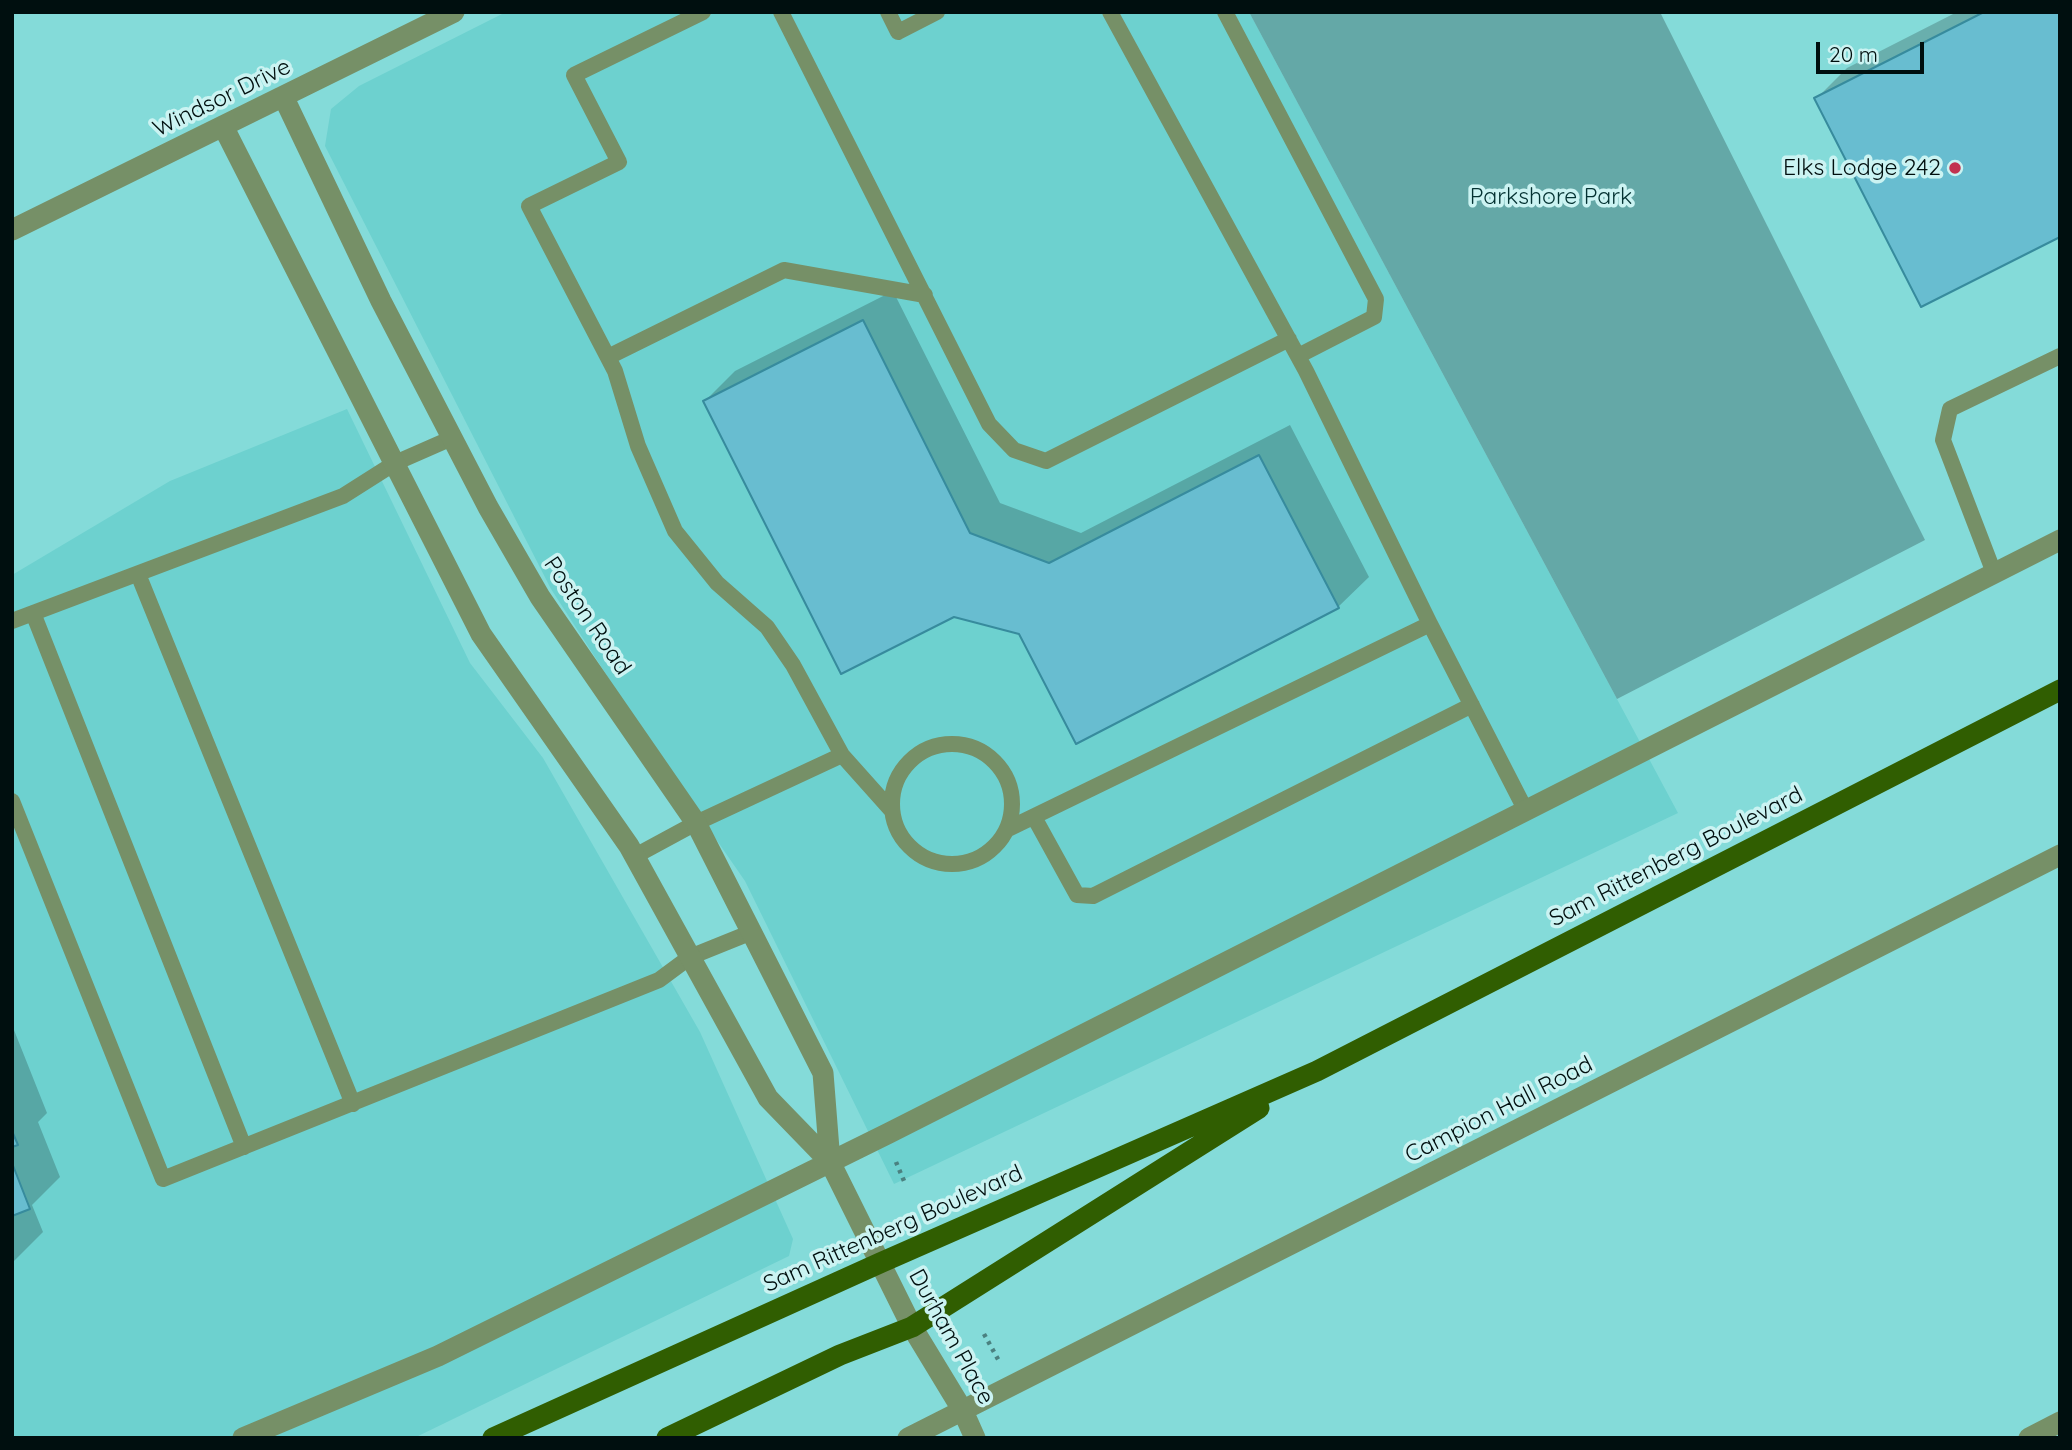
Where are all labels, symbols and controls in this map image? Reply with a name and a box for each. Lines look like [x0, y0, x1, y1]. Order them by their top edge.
scale bar [1820, 28, 1928, 72]
text: 20 m [1829, 41, 1878, 67]
street label: Windsor Drive [149, 53, 295, 143]
place label: Elks Lodge 242 [1783, 154, 1941, 182]
marker: Elks Lodge 242 [1947, 160, 1963, 176]
park label: Parkshore Park [1470, 183, 1632, 211]
street label: Poston Road [537, 552, 637, 680]
street label: Sam Rittenberg Boulevard [1545, 781, 1807, 933]
street label: Campion Hall Road [1401, 1051, 1597, 1169]
street label: Sam Rittenberg Boulevard [759, 1159, 1027, 1299]
street label: Durham Place [902, 1264, 1000, 1410]

